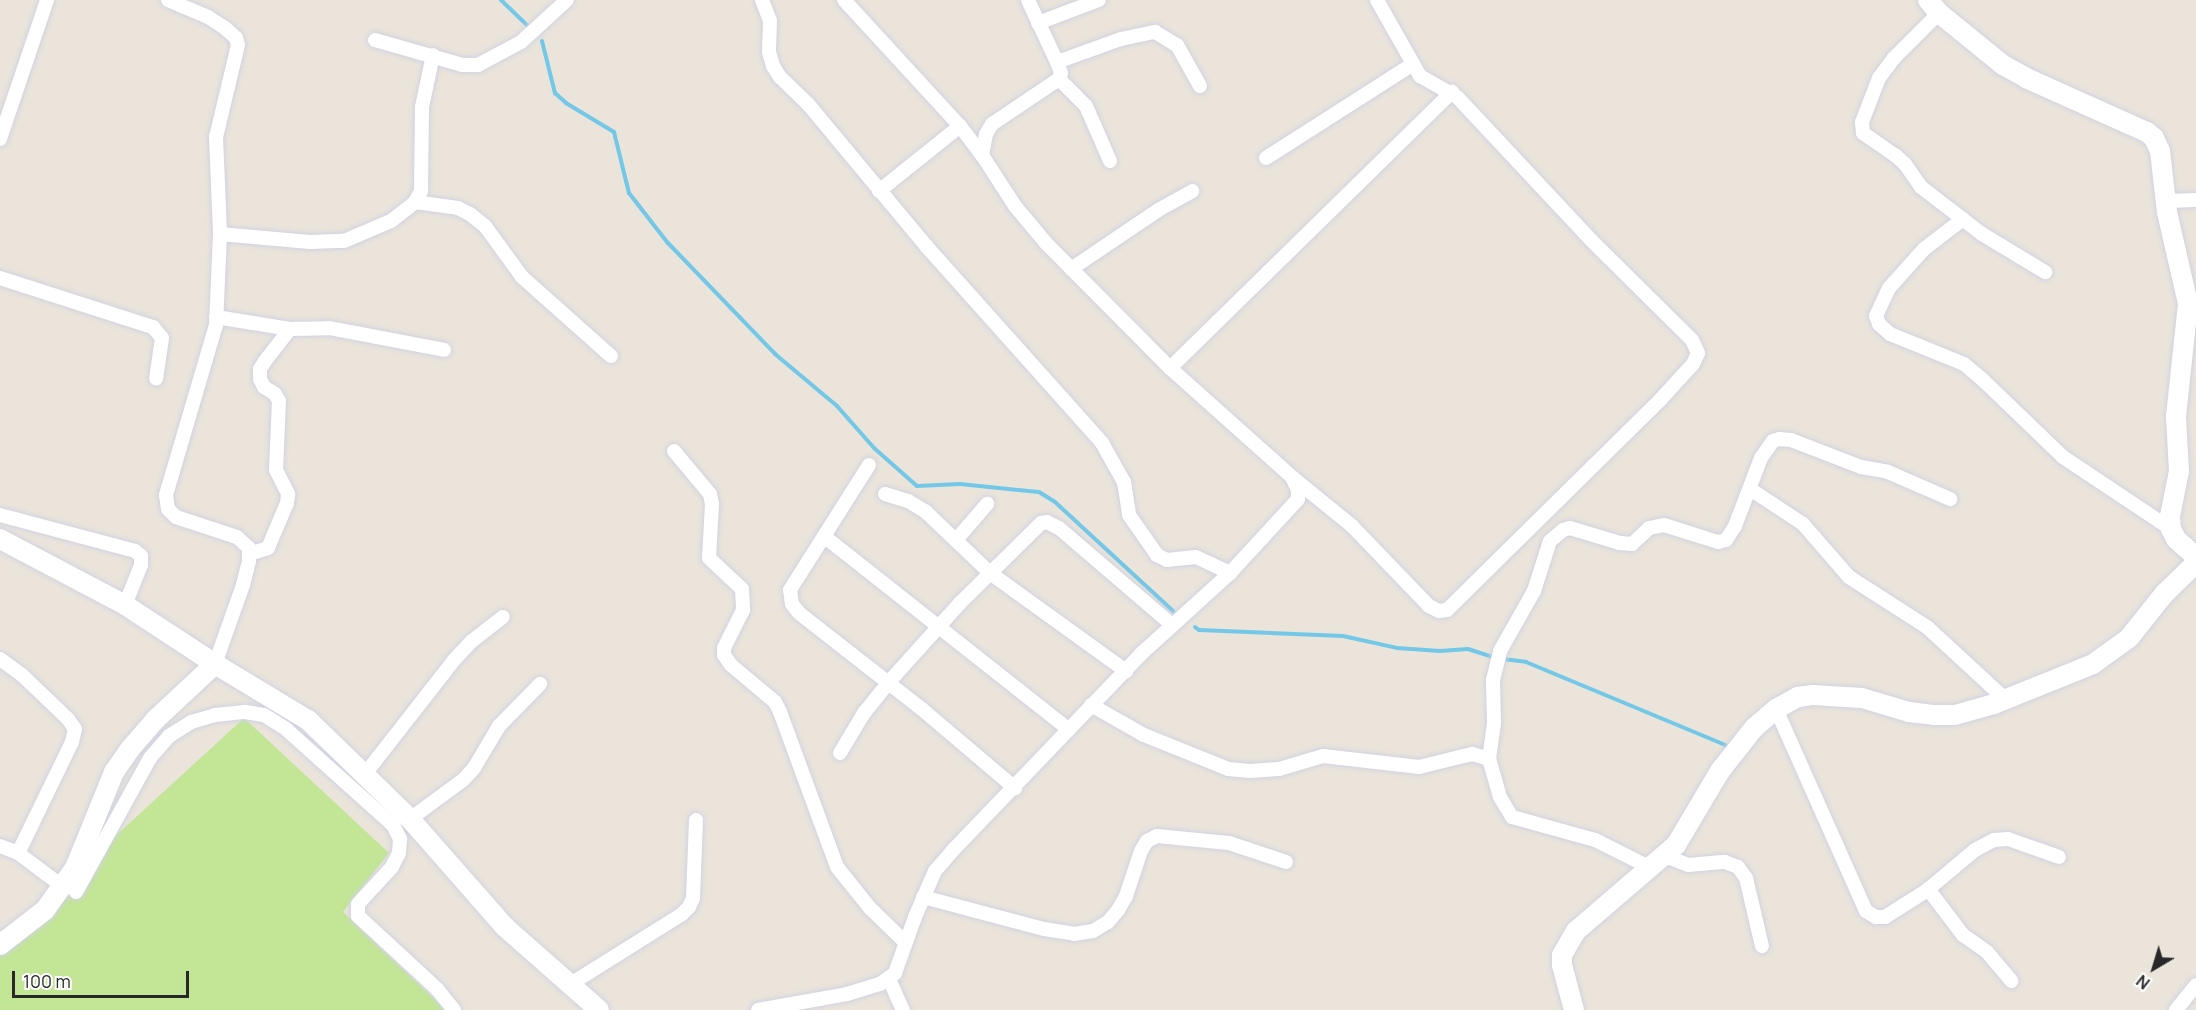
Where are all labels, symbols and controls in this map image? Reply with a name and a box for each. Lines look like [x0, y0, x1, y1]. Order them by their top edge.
north arrow [2124, 938, 2184, 998]
scale bar [15, 959, 192, 997]
text: 100 m [23, 969, 71, 993]
text: N [2132, 970, 2154, 994]

